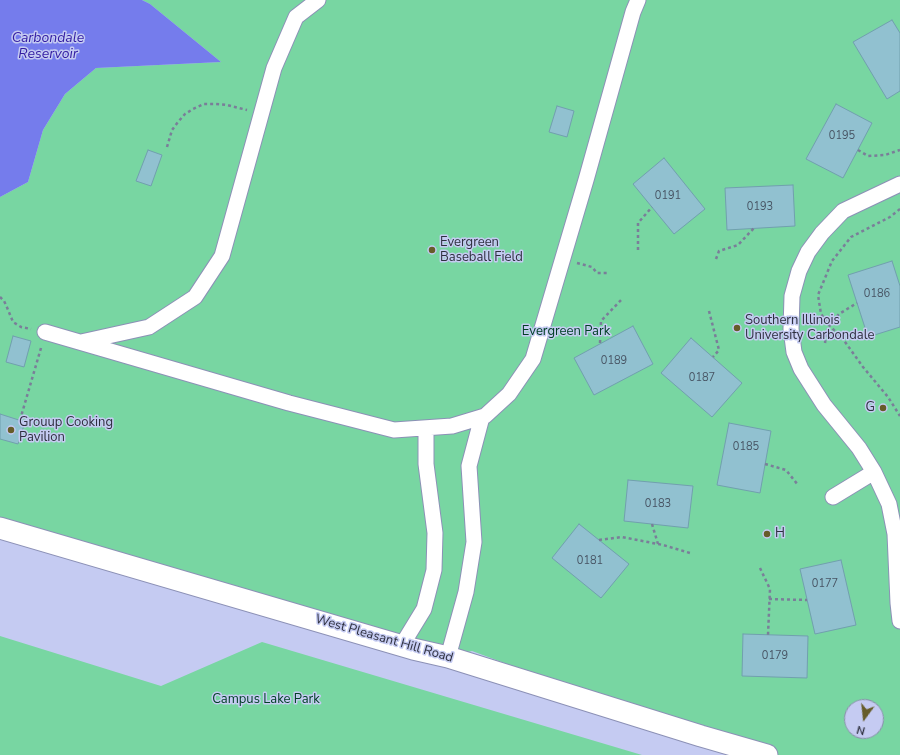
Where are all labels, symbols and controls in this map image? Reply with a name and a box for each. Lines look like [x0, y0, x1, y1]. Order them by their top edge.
water label: Carbondale Reservoir [12, 31, 84, 64]
house number: 0195 [829, 129, 855, 143]
house number: 0191 [655, 189, 681, 203]
house number: 0193 [747, 200, 773, 214]
place label: Evergreen Baseball Field [440, 235, 523, 266]
marker: Evergreen Baseball Field [427, 245, 437, 255]
house number: 0186 [864, 287, 890, 301]
place label: Southern Illinois University Carbondale [745, 313, 874, 344]
marker: Southern Illinois University Carbondale [732, 323, 742, 333]
park label: Evergreen Park [522, 324, 610, 340]
house number: 0189 [601, 354, 627, 368]
house number: 0187 [689, 371, 715, 385]
place label: G [866, 400, 875, 416]
marker: G [878, 403, 888, 413]
place label: Grouup Cooking Pavilion [19, 415, 113, 446]
marker: Grouup Cooking Pavilion [6, 425, 16, 435]
house number: 0185 [733, 440, 759, 454]
house number: 0183 [645, 497, 671, 511]
place label: H [775, 526, 785, 542]
marker: H [762, 529, 772, 539]
house number: 0181 [577, 554, 603, 568]
house number: 0177 [812, 577, 838, 591]
street label: West Pleasant Hill Road [313, 612, 455, 666]
house number: 0179 [762, 649, 788, 663]
park label: Campus Lake Park [212, 692, 320, 708]
north arrow [844, 699, 884, 739]
text: N [855, 722, 867, 738]

